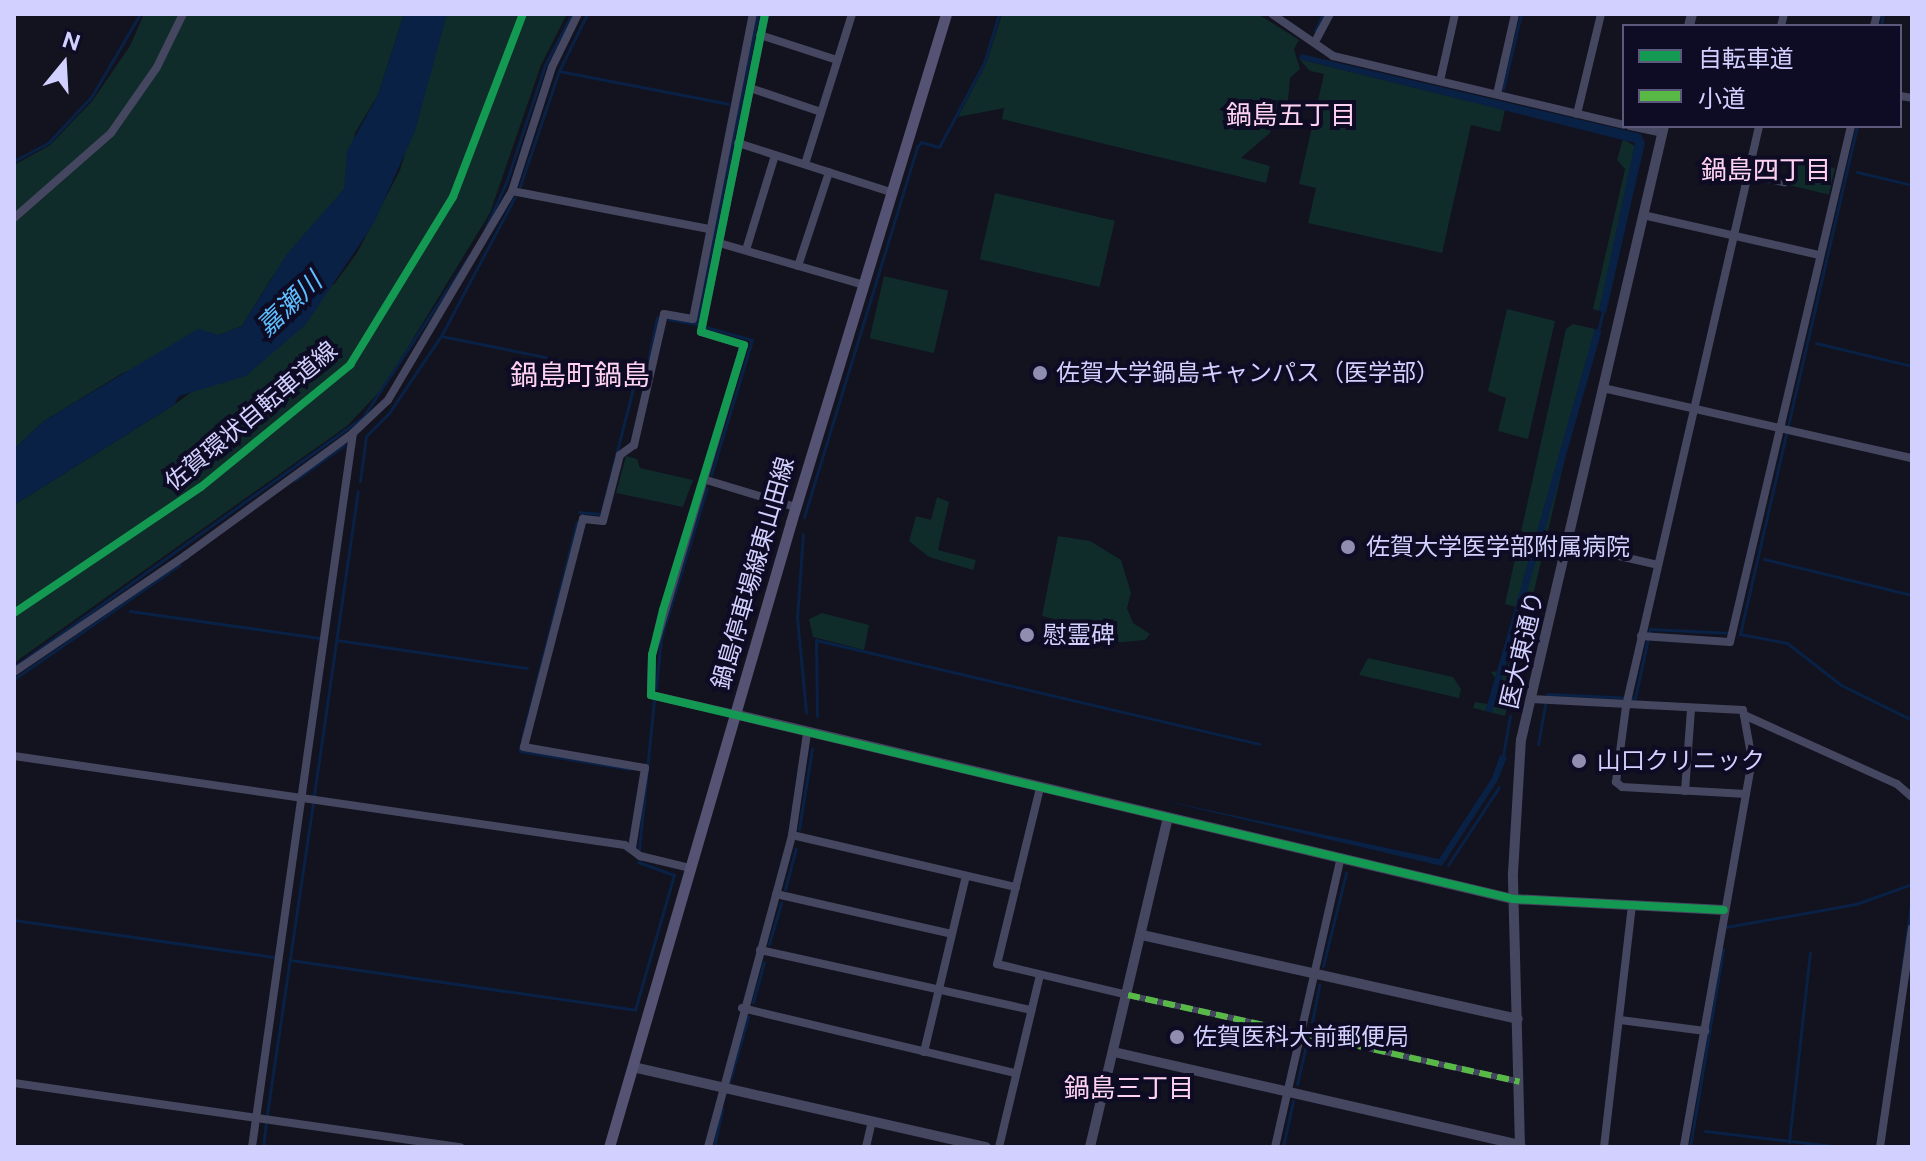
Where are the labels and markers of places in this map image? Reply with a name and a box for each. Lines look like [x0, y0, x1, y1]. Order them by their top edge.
place label: 佐賀大学鍋島キャンパス（医学部） [1056, 359, 1440, 387]
marker: 佐賀大学鍋島キャンパス（医学部） [1031, 364, 1049, 382]
place label: 佐賀大学医学部附属病院 [1366, 533, 1630, 561]
marker: 佐賀大学医学部附属病院 [1337, 536, 1359, 558]
place label: 慰霊碑 [1043, 621, 1115, 649]
marker: 慰霊碑 [1018, 626, 1036, 644]
place label: 山口クリニック [1597, 747, 1765, 775]
marker: 山口クリニック [1568, 750, 1590, 772]
place label: 佐賀医科大前郵便局 [1193, 1023, 1409, 1051]
marker: 佐賀医科大前郵便局 [1168, 1028, 1186, 1046]

